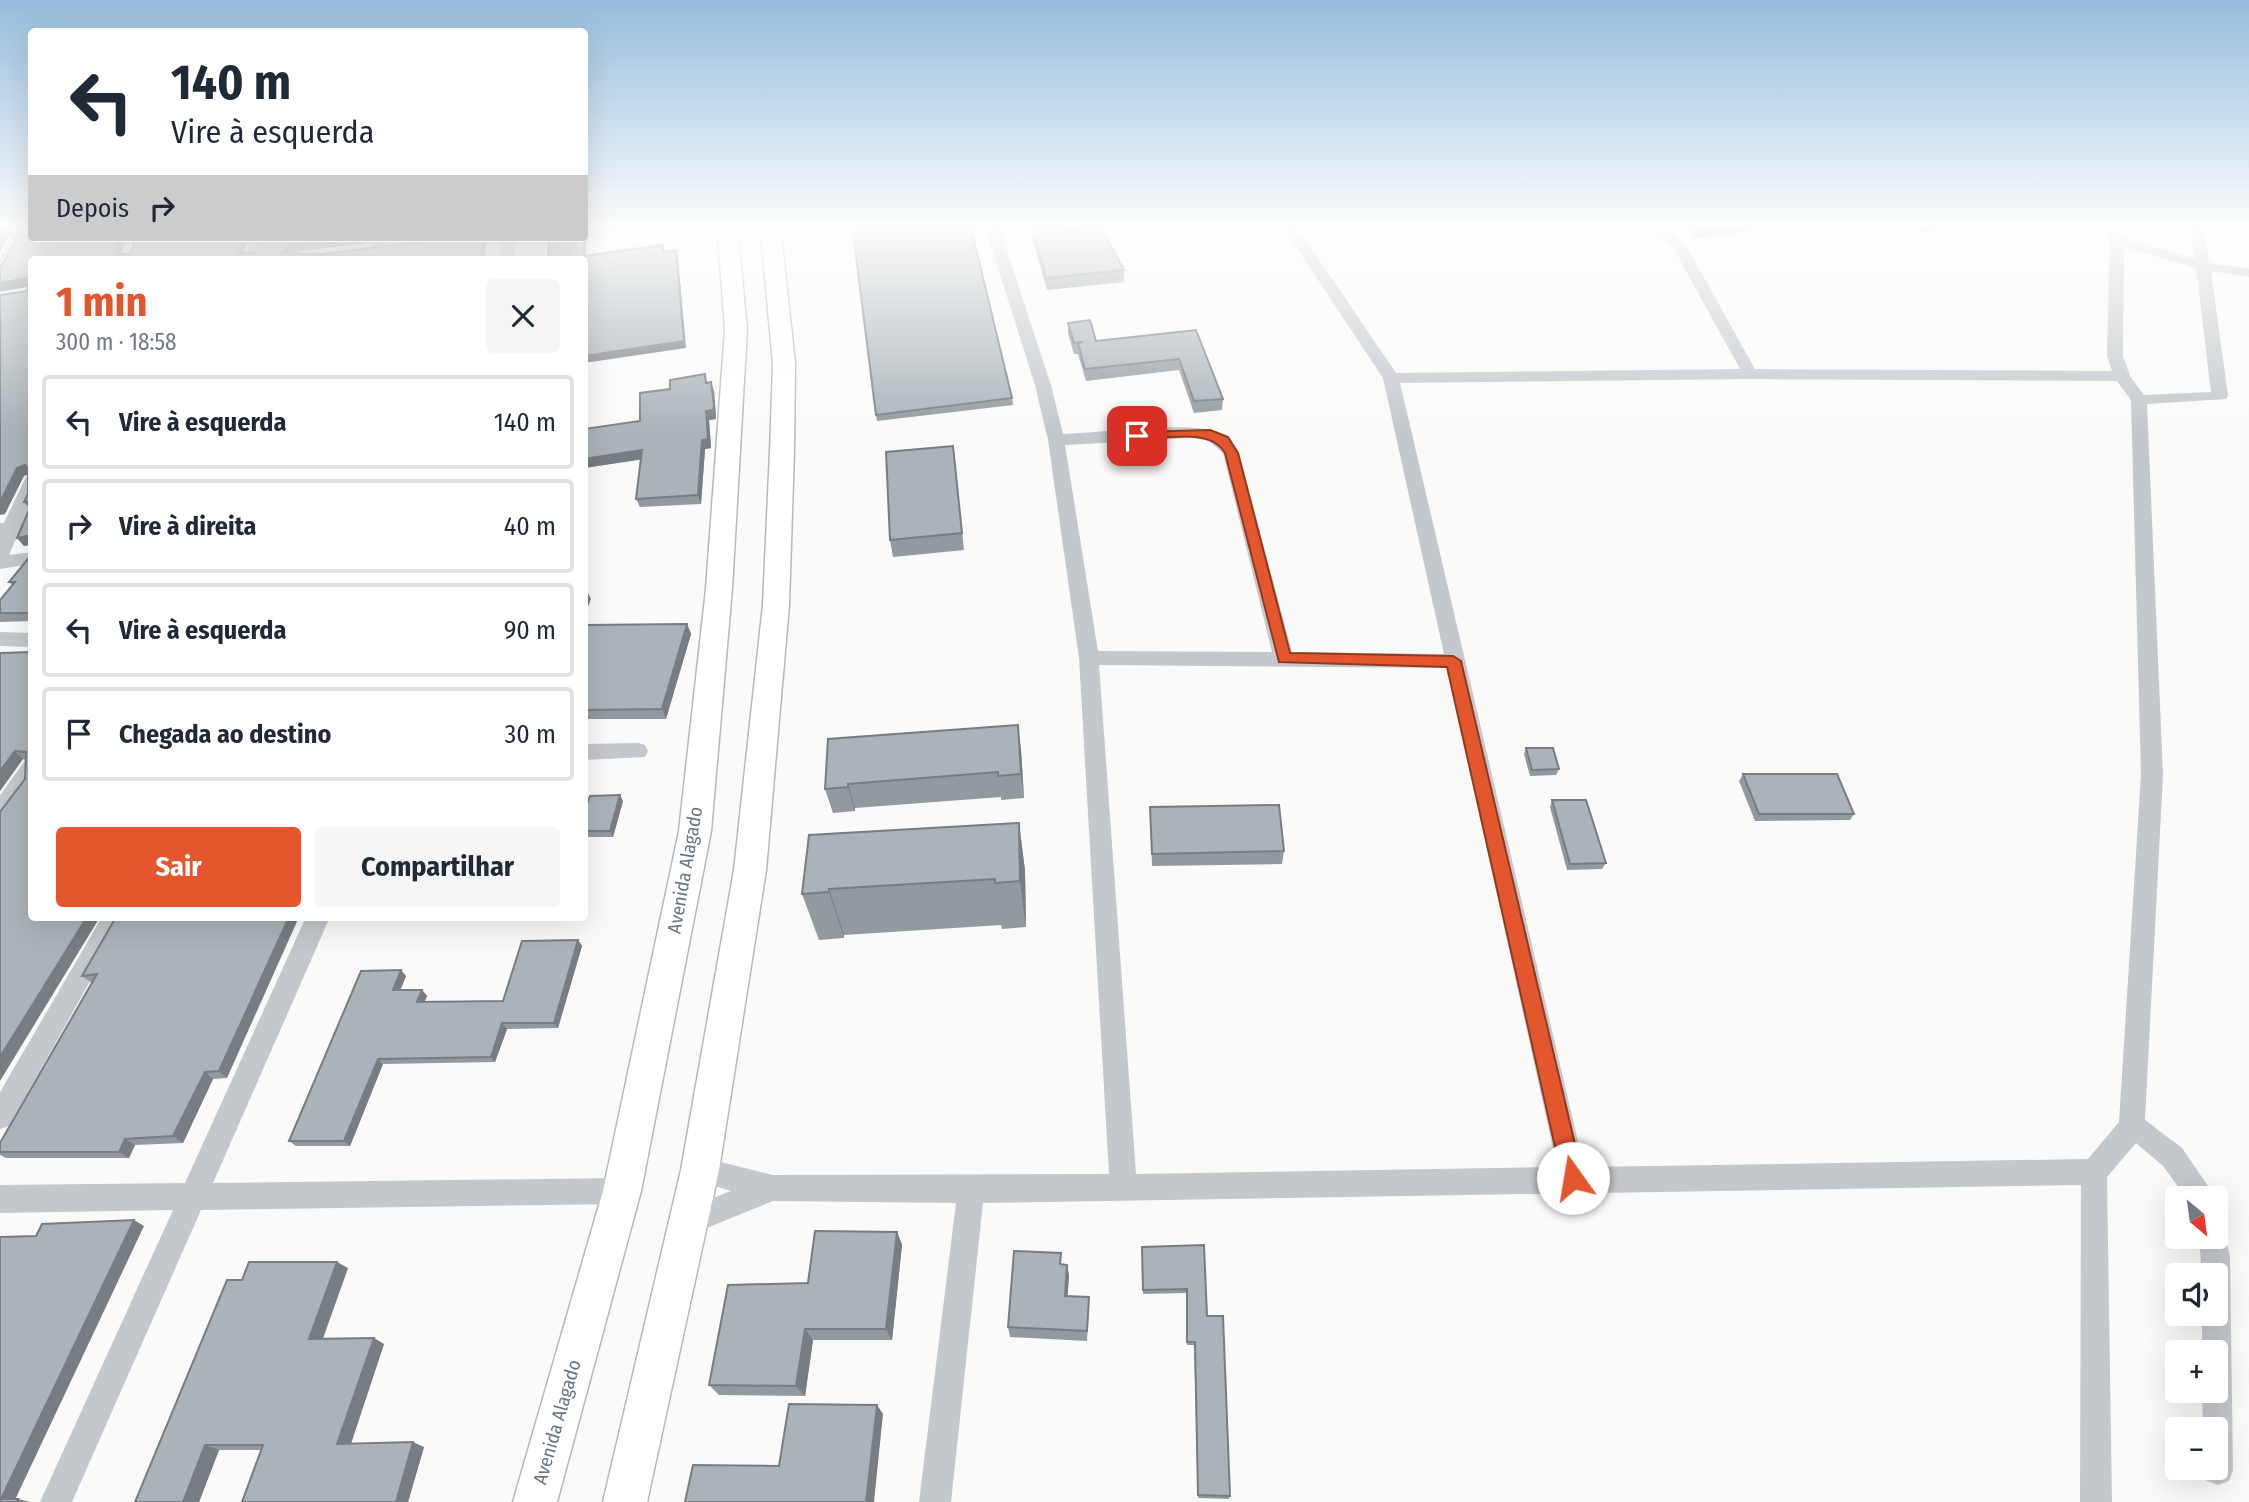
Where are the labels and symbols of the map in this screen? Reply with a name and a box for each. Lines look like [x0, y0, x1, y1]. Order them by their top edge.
pin [1107, 406, 1167, 466]
street label: Avenida Alagado [663, 805, 707, 935]
position arrow [1536, 1141, 1610, 1215]
north arrow [2165, 1186, 2228, 1250]
street label: Avenida Alagado [528, 1357, 586, 1487]

